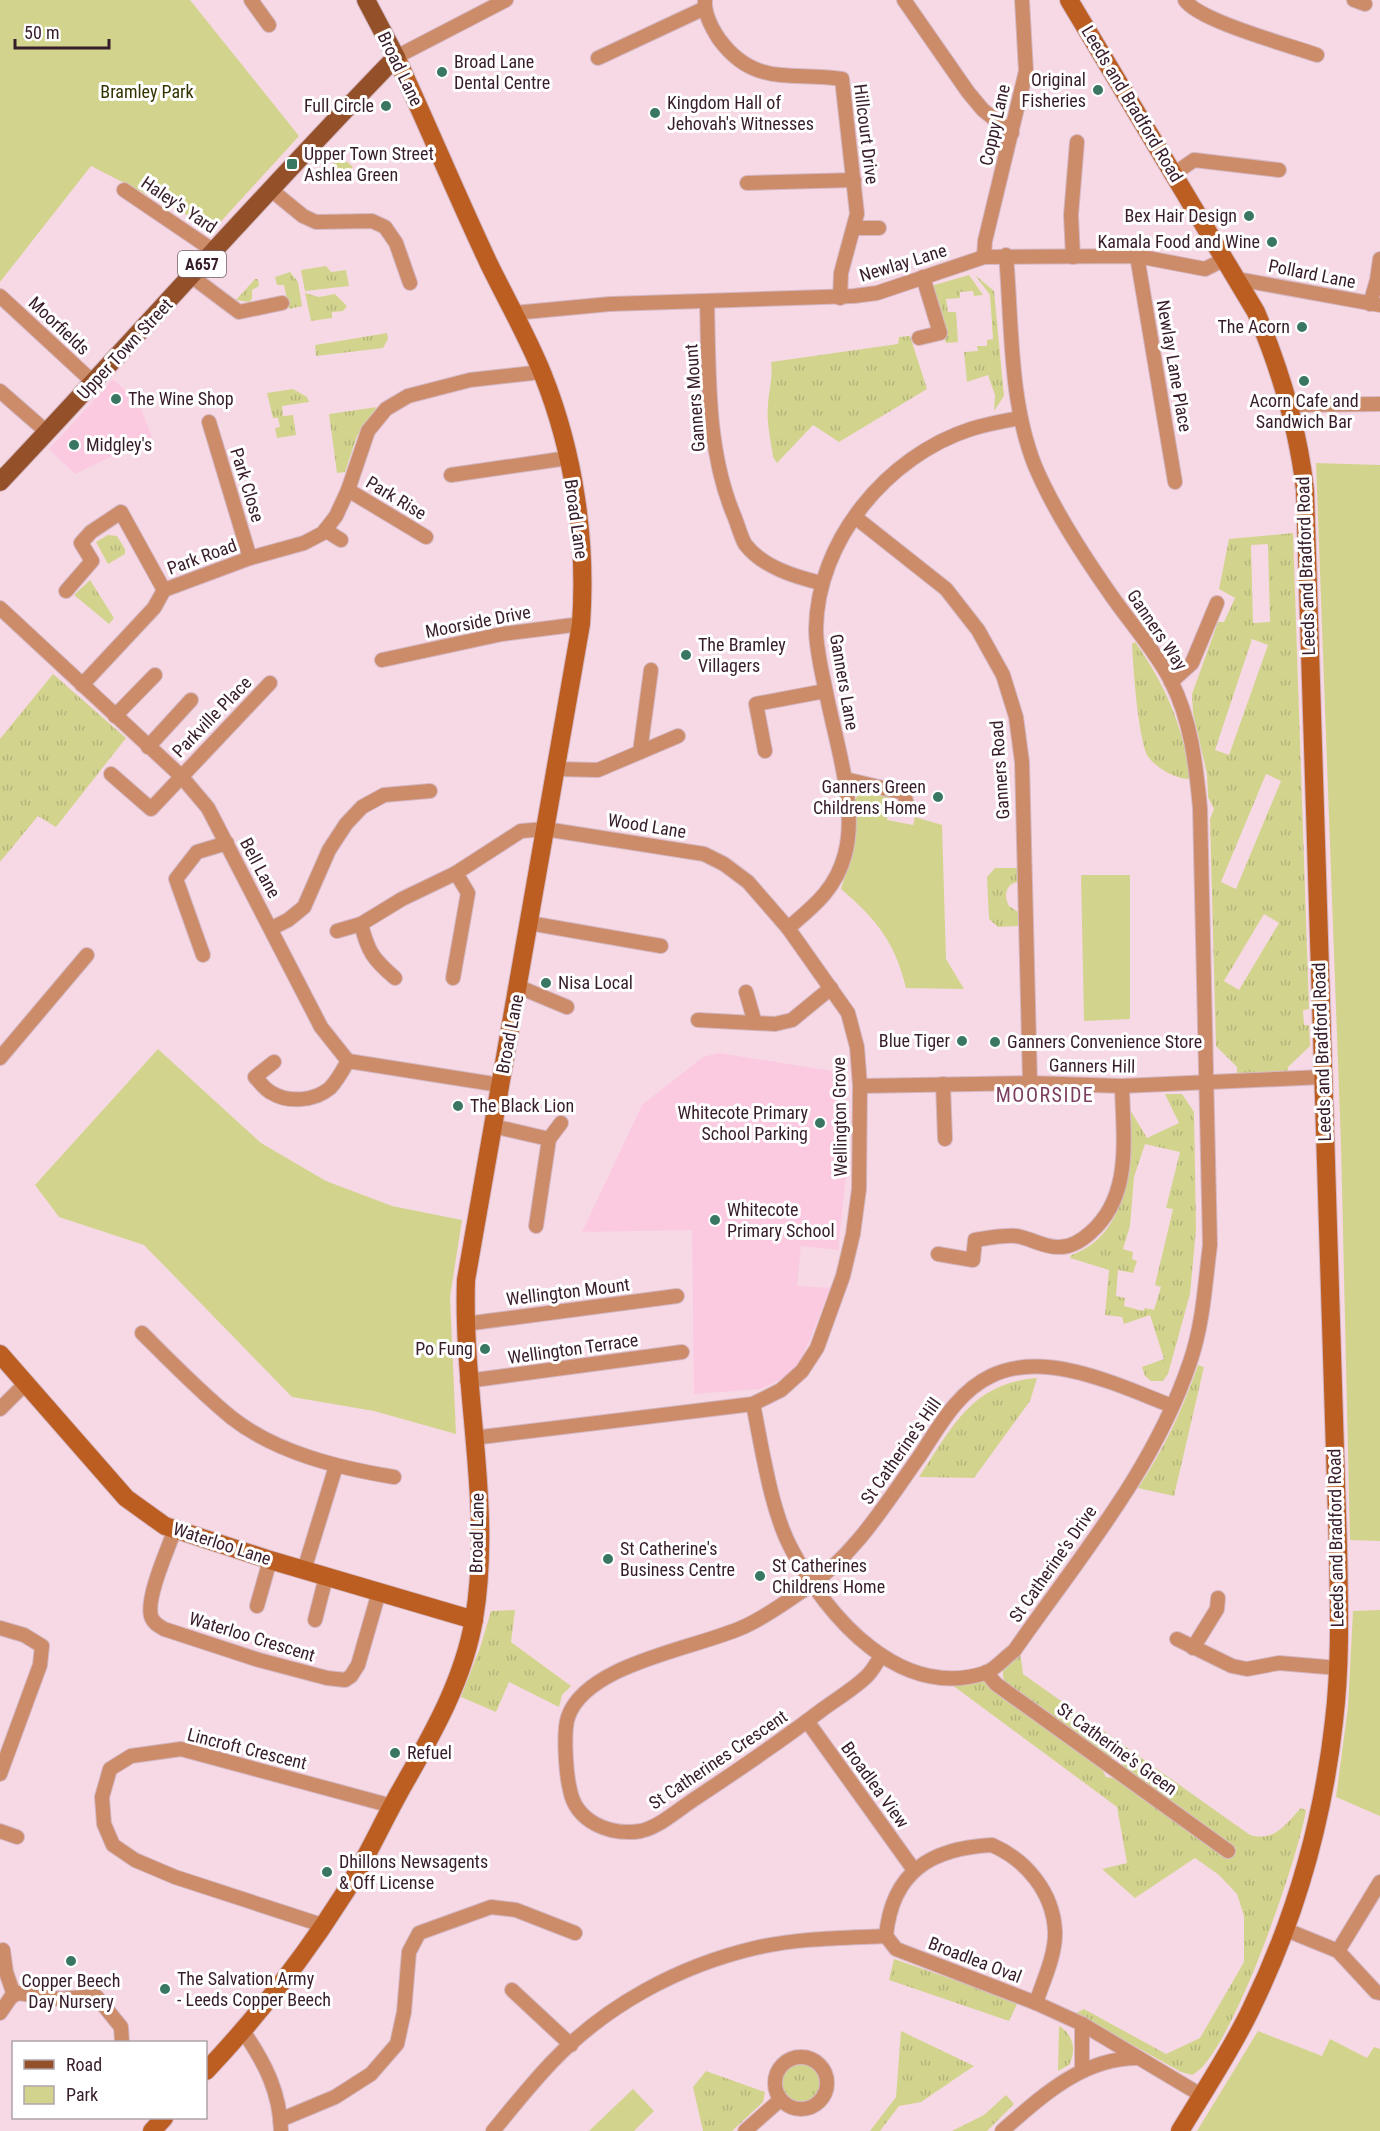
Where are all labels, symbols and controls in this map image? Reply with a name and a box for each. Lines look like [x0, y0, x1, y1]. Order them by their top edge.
scale bar [15, 12, 110, 50]
text: 50 m [24, 22, 59, 43]
street label: Leeds and Bradford Road [1077, 22, 1187, 186]
street label: Broad Lane [373, 28, 427, 109]
place label: Broad Lane Dental Centre [454, 51, 550, 93]
marker: Broad Lane Dental Centre [435, 65, 449, 79]
place label: Original Fisheries [1022, 69, 1086, 111]
park label: Bramley Park [100, 81, 194, 102]
street label: Coppy Lane [975, 82, 1014, 168]
street label: Hillcourt Drive [850, 83, 883, 185]
marker: Original Fisheries [1091, 83, 1105, 97]
place label: Kingdom Hall of Jehovah's Witnesses [667, 92, 814, 134]
place label: Full Circle [304, 95, 374, 116]
marker: Full Circle [379, 99, 393, 113]
marker: Kingdom Hall of Jehovah's Witnesses [648, 106, 662, 120]
place label: Upper Town Street Ashlea Green [304, 143, 434, 185]
marker: Upper Town Street Ashlea Green [285, 157, 299, 171]
street label: Haley's Yard [138, 172, 221, 237]
place label: Bex Hair Design [1125, 205, 1237, 226]
marker: Bex Hair Design [1242, 209, 1256, 223]
place label: Kamala Food and Wine [1097, 231, 1260, 252]
marker: Kamala Food and Wine [1265, 235, 1279, 249]
street label: Newlay Lane [857, 239, 949, 286]
road number: A657 [178, 251, 226, 277]
street label: Pollard Lane [1267, 255, 1358, 292]
street label: Moorfields [25, 292, 94, 359]
street label: Upper Town Street [73, 294, 177, 403]
street label: Newlay Lane Place [1153, 298, 1196, 433]
place label: The Acorn [1217, 316, 1290, 337]
marker: The Acorn [1295, 320, 1309, 334]
street label: Ganners Mount [680, 343, 709, 453]
marker: Acorn Cafe and Sandwich Bar [1297, 374, 1311, 388]
place label: The Wine Shop [128, 388, 234, 409]
place label: Acorn Cafe and Sandwich Bar [1249, 390, 1359, 432]
marker: The Wine Shop [109, 392, 123, 406]
place label: Midgley's [86, 434, 152, 455]
marker: Midgley's [67, 438, 81, 452]
street label: Park Close [226, 445, 269, 524]
street label: Park Rise [362, 471, 430, 524]
street label: Leeds and Bradford Road [1292, 476, 1319, 656]
street label: Broad Lane [561, 478, 592, 560]
street label: Park Road [164, 534, 239, 579]
street label: Ganners Way [1123, 586, 1192, 674]
street label: Moorside Drive [423, 601, 532, 642]
street label: Ganners Lane [826, 632, 863, 732]
place label: The Bramley Villagers [698, 634, 786, 676]
marker: The Bramley Villagers [679, 648, 693, 662]
street label: Parkville Place [168, 672, 255, 761]
street label: Ganners Road [986, 720, 1013, 820]
place label: Ganners Green Childrens Home [813, 776, 926, 818]
marker: Ganners Green Childrens Home [931, 790, 945, 804]
street label: Wood Lane [606, 809, 688, 842]
street label: Bell Lane [236, 834, 285, 901]
street label: Leeds and Bradford Road [1308, 962, 1335, 1142]
place label: Nisa Local [558, 972, 633, 993]
marker: Nisa Local [539, 976, 553, 990]
street label: Broad Lane [492, 993, 527, 1075]
place label: Blue Tiger [879, 1030, 951, 1051]
place label: Ganners Convenience Store [1007, 1031, 1202, 1052]
marker: Blue Tiger [955, 1034, 969, 1048]
marker: Ganners Convenience Store [988, 1035, 1002, 1049]
street label: Ganners Hill [1049, 1054, 1135, 1077]
street label: Wellington Grove [828, 1057, 851, 1177]
district label: MOORSIDE [996, 1083, 1094, 1107]
place label: The Black Lion [470, 1095, 574, 1116]
marker: The Black Lion [451, 1099, 465, 1113]
place label: Whitecote Primary School Parking [678, 1102, 808, 1144]
marker: Whitecote Primary School Parking [813, 1116, 827, 1130]
place label: Whitecote Primary School [727, 1199, 835, 1241]
marker: Whitecote Primary School [708, 1213, 722, 1227]
street label: Wellington Mount [505, 1274, 631, 1309]
street label: Wellington Terrace [506, 1329, 639, 1368]
place label: Po Fung [415, 1338, 473, 1359]
marker: Po Fung [478, 1342, 492, 1356]
street label: St Catherine's Hill [856, 1393, 945, 1508]
street label: Leeds and Bradford Road [1323, 1448, 1348, 1628]
street label: Broad Lane [465, 1493, 488, 1573]
street label: St Catherine's Drive [1005, 1501, 1101, 1626]
street label: Waterloo Lane [170, 1518, 274, 1569]
place label: St Catherine's Business Centre [620, 1538, 735, 1580]
marker: St Catherine's Business Centre [601, 1552, 615, 1566]
place label: St Catherines Childrens Home [772, 1555, 885, 1597]
marker: St Catherines Childrens Home [753, 1569, 767, 1583]
street label: Waterloo Crescent [187, 1607, 318, 1666]
street label: St Catherine's Green [1053, 1698, 1181, 1799]
street label: St Catherines Crescent [645, 1706, 791, 1814]
street label: Lincroft Crescent [185, 1724, 309, 1773]
street label: Broadlea View [837, 1738, 914, 1832]
place label: Refuel [407, 1742, 452, 1763]
marker: Refuel [388, 1746, 402, 1760]
place label: Dhillons Newsagents & Off License [339, 1851, 488, 1893]
marker: Dhillons Newsagents & Off License [320, 1865, 334, 1879]
street label: Broadlea Oval [926, 1932, 1025, 1987]
marker: Copper Beech Day Nursery [64, 1954, 78, 1968]
place label: The Salvation Army - Leeds Copper Beech [177, 1968, 331, 2010]
place label: Copper Beech Day Nursery [22, 1970, 120, 2012]
marker: The Salvation Army - Leeds Copper Beech [158, 1982, 172, 1996]
legend [12, 2041, 207, 2119]
text: Road [66, 2054, 102, 2075]
text: Park [66, 2084, 98, 2105]

